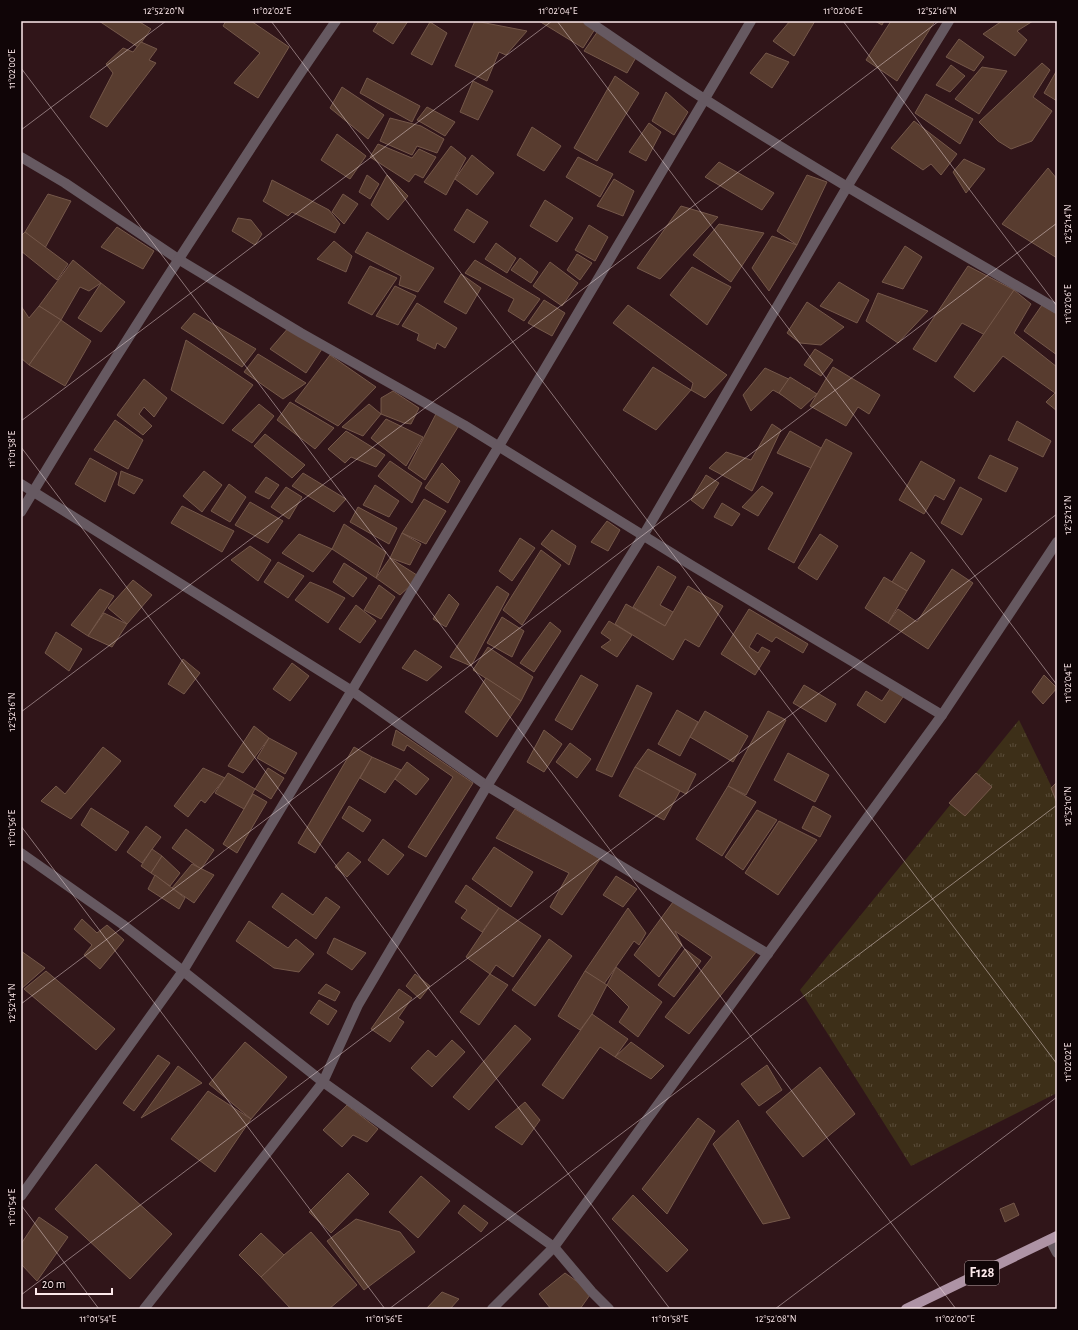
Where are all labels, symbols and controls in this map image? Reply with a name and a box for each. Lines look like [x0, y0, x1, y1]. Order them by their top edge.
text: 12°52'20"N [144, 6, 184, 16]
text: 11°02'02"E [253, 6, 292, 16]
text: 11°02'04"E [538, 6, 578, 16]
text: 11°02'06"E [824, 6, 863, 16]
text: 12°52'16"N [917, 6, 957, 16]
text: 11°02'00"E [7, 49, 17, 89]
text: 12°52'14"N [1063, 204, 1073, 244]
text: 11°02'06"E [1063, 284, 1073, 323]
text: 11°01'58"E [7, 430, 17, 467]
text: 12°52'12"N [1063, 496, 1073, 534]
text: 11°02'04"E [1063, 663, 1073, 703]
text: 12°52'16"N [7, 692, 17, 732]
text: 12°52'10"N [1063, 786, 1073, 826]
text: 11°01'56"E [7, 809, 17, 846]
text: 12°52'14"N [7, 983, 17, 1023]
text: 11°02'02"E [1063, 1042, 1073, 1081]
text: 11°01'54"E [7, 1188, 17, 1225]
road number: F128 [965, 1261, 999, 1285]
scale bar [36, 1270, 112, 1296]
text: 20 m [42, 1278, 65, 1290]
text: 11°01'54"E [80, 1314, 117, 1324]
text: 11°01'56"E [366, 1314, 403, 1324]
text: 11°01'58"E [652, 1314, 689, 1324]
text: 12°52'08"N [756, 1314, 796, 1324]
text: 11°02'00"E [935, 1314, 975, 1324]

